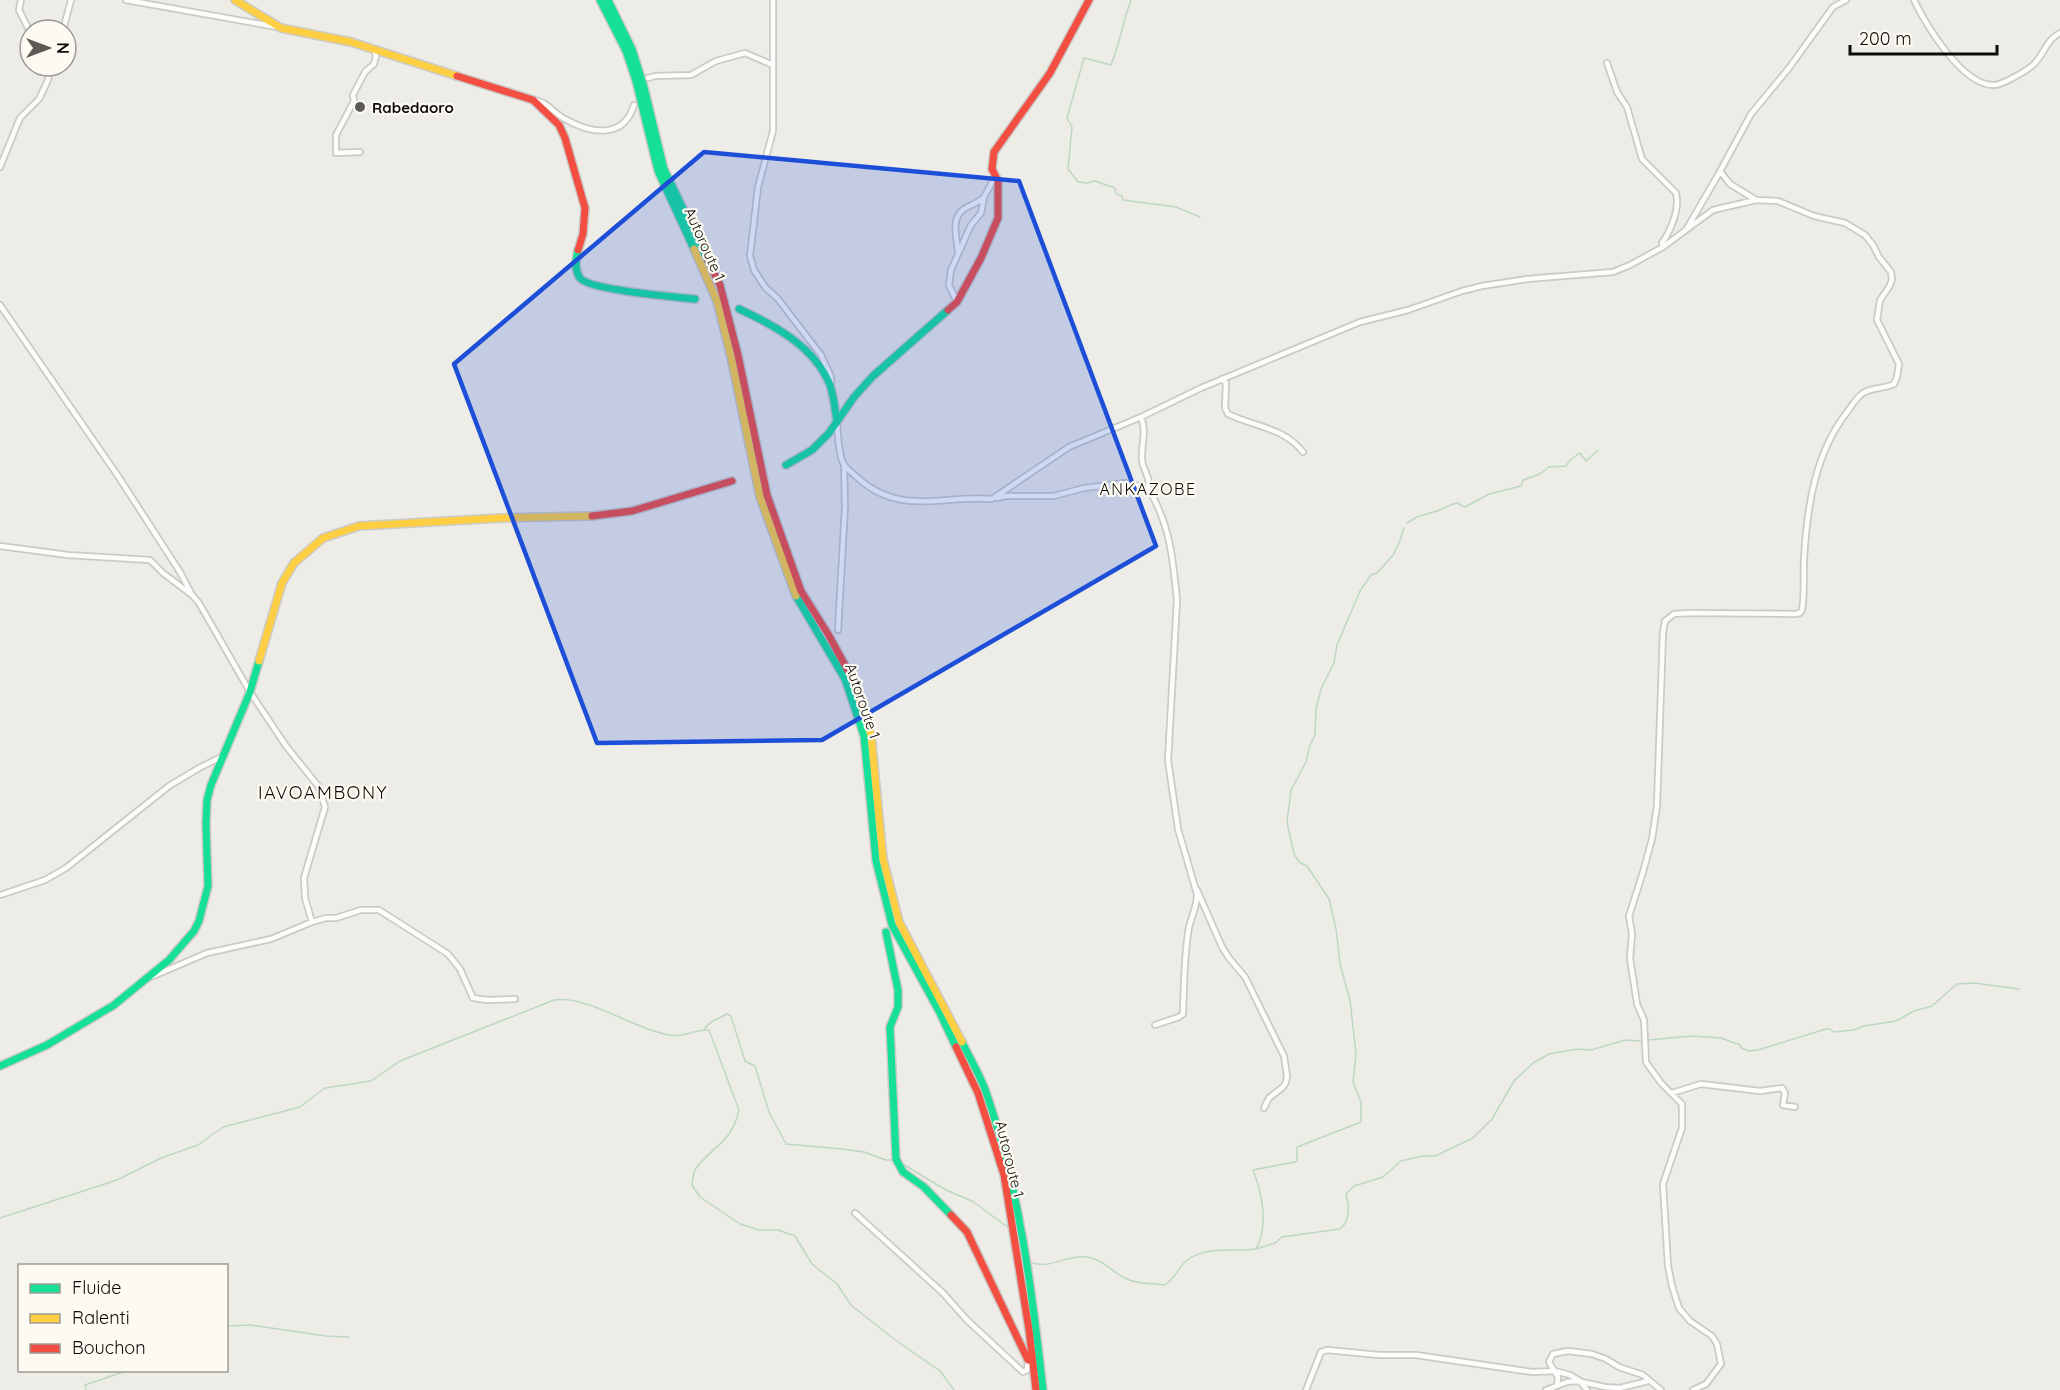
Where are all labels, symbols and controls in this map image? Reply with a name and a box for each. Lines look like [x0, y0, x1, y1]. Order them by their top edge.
north arrow [18, 18, 78, 78]
scale bar [1850, 18, 1997, 56]
text: 200 m [1859, 27, 1912, 50]
text: N [53, 42, 73, 54]
place label: Rabedaoro [372, 98, 454, 117]
marker: Rabedaoro [353, 100, 367, 114]
street label: Autoroute 1 [680, 204, 730, 284]
district label: ANKAZOBE [1099, 479, 1197, 499]
street label: Autoroute 1 [841, 661, 885, 741]
district label: IAVOAMBONY [258, 781, 388, 804]
street label: Autoroute 1 [991, 1119, 1029, 1199]
legend [18, 1264, 228, 1372]
text: Fluide [72, 1276, 121, 1299]
text: Ralenti [72, 1306, 130, 1329]
text: Bouchon [72, 1336, 146, 1359]

